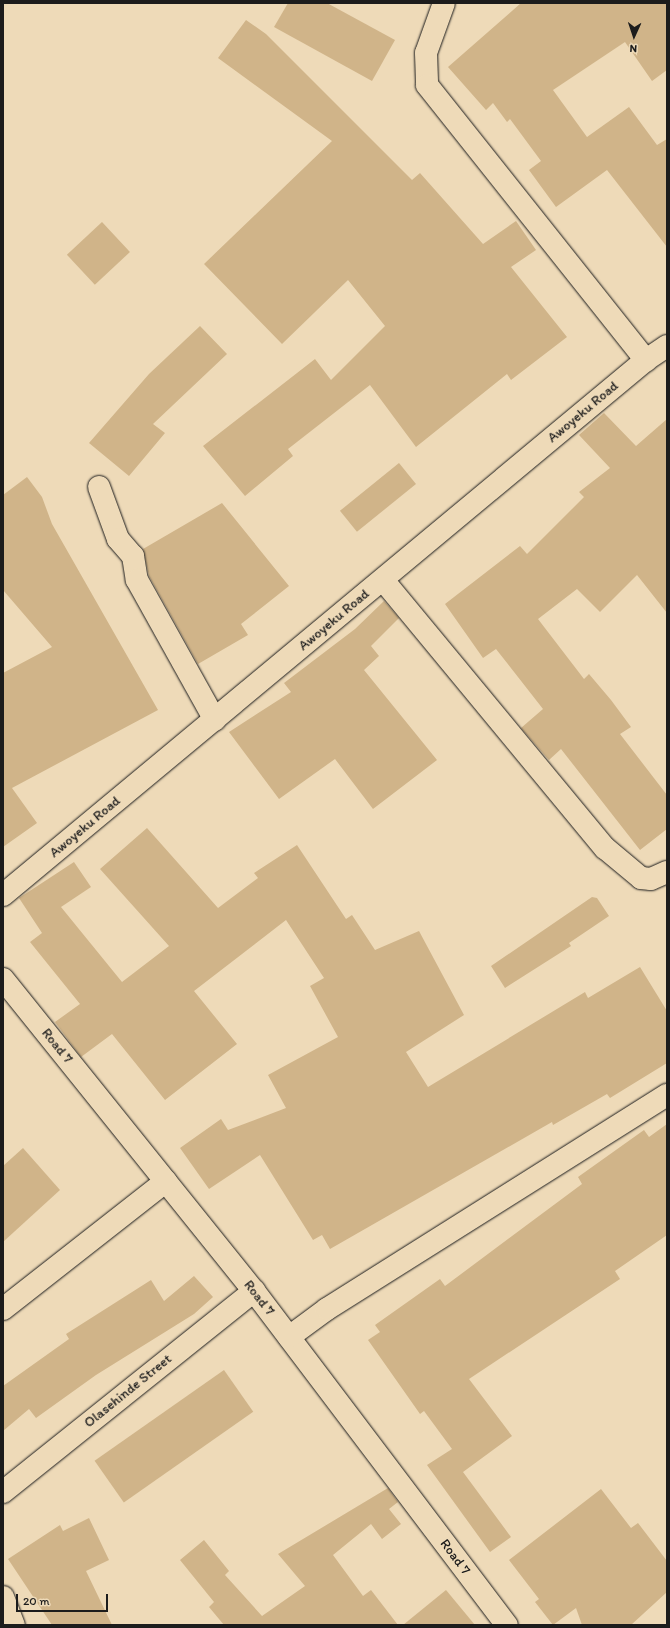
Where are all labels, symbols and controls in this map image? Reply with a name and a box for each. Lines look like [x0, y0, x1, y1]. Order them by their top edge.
north arrow [614, 16, 654, 56]
text: N [629, 42, 637, 55]
street label: Awoyeku Road [544, 378, 622, 446]
street label: Awoyeku Road [295, 586, 373, 654]
street label: Awoyeku Road [46, 793, 124, 861]
street label: Road 7 [38, 1025, 76, 1067]
street label: Road 7 [240, 1277, 278, 1319]
street label: Olasehinde Street [81, 1351, 175, 1431]
street label: Road 7 [436, 1536, 474, 1578]
scale bar [18, 1586, 110, 1612]
text: 20 m [23, 1594, 50, 1608]

